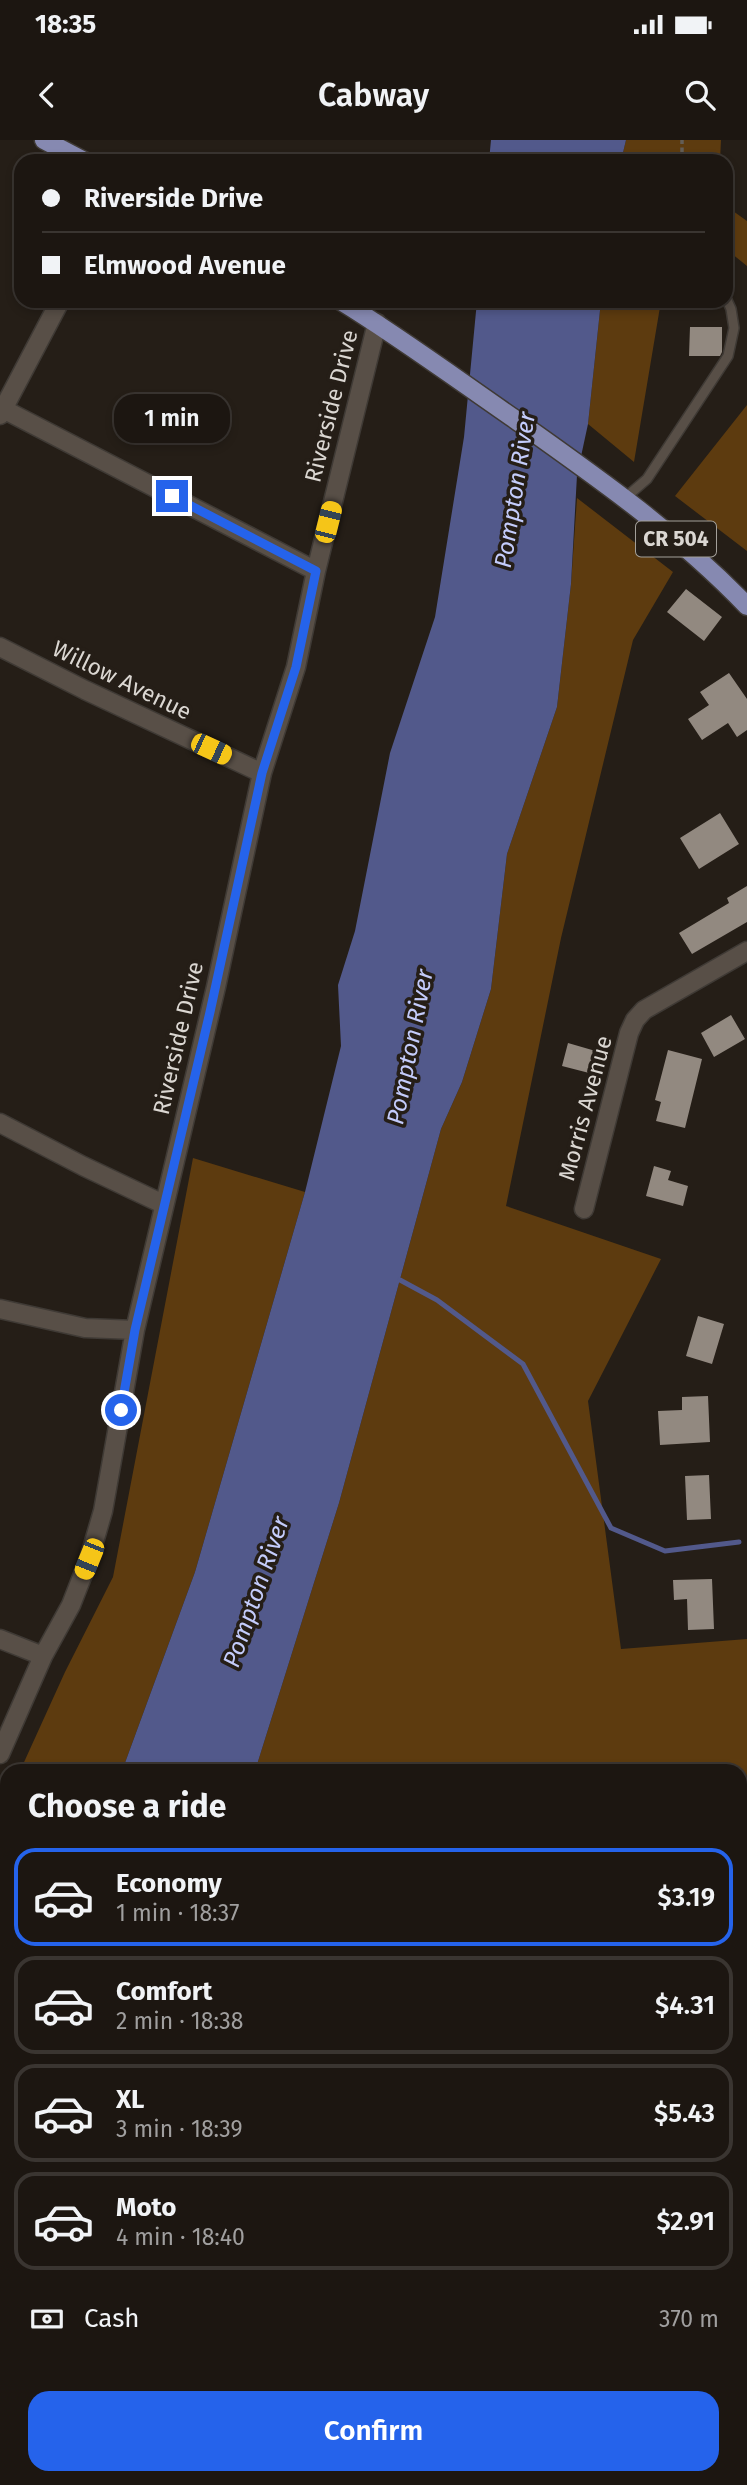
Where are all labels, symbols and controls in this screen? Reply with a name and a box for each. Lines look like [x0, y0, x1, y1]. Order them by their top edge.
text: 18:35 [35, 9, 96, 40]
icon: back [28, 76, 66, 114]
text: Cabway [318, 76, 429, 114]
icon: search [681, 76, 719, 114]
text: Riverside Drive [84, 183, 263, 214]
text: Elmwood Avenue [84, 250, 286, 281]
street label: Riverside Drive [299, 327, 363, 485]
callout: 1 min [114, 394, 230, 444]
text: 1 min [144, 404, 200, 432]
water label: Pompton River [489, 409, 541, 570]
route end [156, 480, 188, 512]
car [313, 499, 344, 545]
road number: CR 504 [636, 522, 716, 556]
street label: Willow Avenue [48, 634, 196, 726]
car [188, 731, 235, 767]
street label: Riverside Drive [147, 959, 209, 1117]
water label: Pompton River [381, 966, 439, 1127]
street label: Morris Avenue [552, 1033, 618, 1183]
route start [105, 1394, 137, 1426]
water label: Pompton River [217, 1512, 295, 1671]
car [72, 1536, 107, 1582]
text: Choose a ride [28, 1787, 226, 1825]
icon: car [32, 1866, 95, 1929]
text: Economy [116, 1868, 222, 1899]
text: $3.19 [658, 1882, 715, 1913]
text: 1 min · 18:37 [116, 1899, 239, 1927]
icon: car [32, 1974, 95, 2037]
text: Comfort [116, 1976, 212, 2007]
text: $4.31 [655, 1990, 715, 2021]
text: 2 min · 18:38 [116, 2007, 243, 2035]
icon: car [32, 2082, 95, 2145]
text: XL [116, 2084, 144, 2115]
text: $5.43 [654, 2098, 715, 2129]
text: 3 min · 18:39 [116, 2115, 243, 2143]
icon: car [32, 2190, 95, 2253]
text: Moto [116, 2192, 176, 2223]
text: $2.91 [656, 2206, 715, 2237]
text: 4 min · 18:40 [116, 2223, 245, 2251]
icon: cash [28, 2300, 66, 2338]
text: Cash [84, 2303, 140, 2334]
text: 370 m [659, 2305, 719, 2333]
button: Confirm [28, 2391, 719, 2471]

